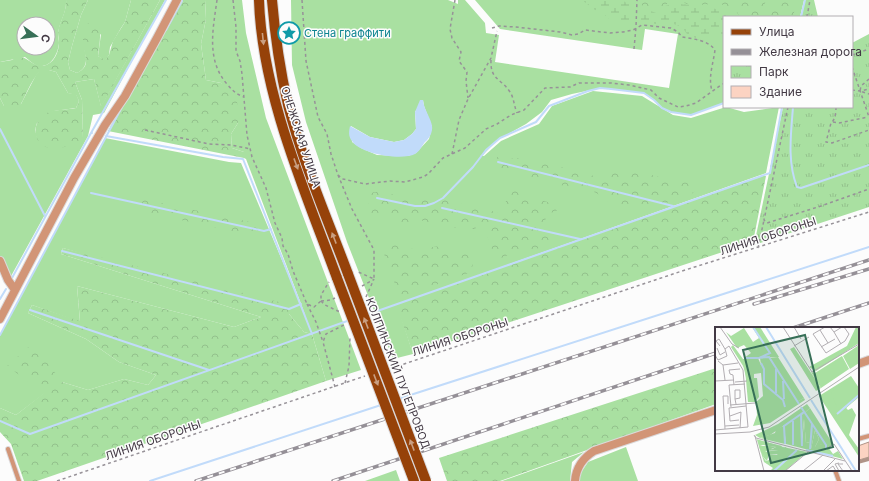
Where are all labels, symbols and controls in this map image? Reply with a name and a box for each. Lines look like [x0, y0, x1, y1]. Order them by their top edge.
north arrow [16, 16, 56, 56]
legend [723, 16, 853, 108]
place icon: Стена граффити [276, 20, 302, 46]
text: Улица [759, 24, 794, 39]
place label: Стена граффити [304, 26, 391, 40]
text: С [38, 33, 53, 44]
one-way arrow [260, 33, 267, 45]
text: Железная дорога [759, 44, 862, 59]
text: Парк [759, 64, 789, 79]
text: Здание [759, 84, 802, 99]
street label: ОНЕЖСКАЯ УЛИЦА [278, 85, 324, 190]
one-way arrow [293, 159, 299, 171]
street label: ЛИНИЯ ОБОРОНЫ [718, 214, 818, 258]
one-way arrow [330, 231, 336, 243]
street label: КОЛПИНСКИЙ ПУТЕПРОВОД [363, 296, 433, 450]
street label: ЛИНИЯ ОБОРОНЫ [410, 315, 510, 359]
one-way arrow [362, 316, 368, 328]
inset map [715, 327, 859, 471]
one-way arrow [373, 374, 379, 386]
street label: ЛИНИЯ ОБОРОНЫ [103, 417, 203, 463]
one-way arrow [408, 438, 414, 450]

